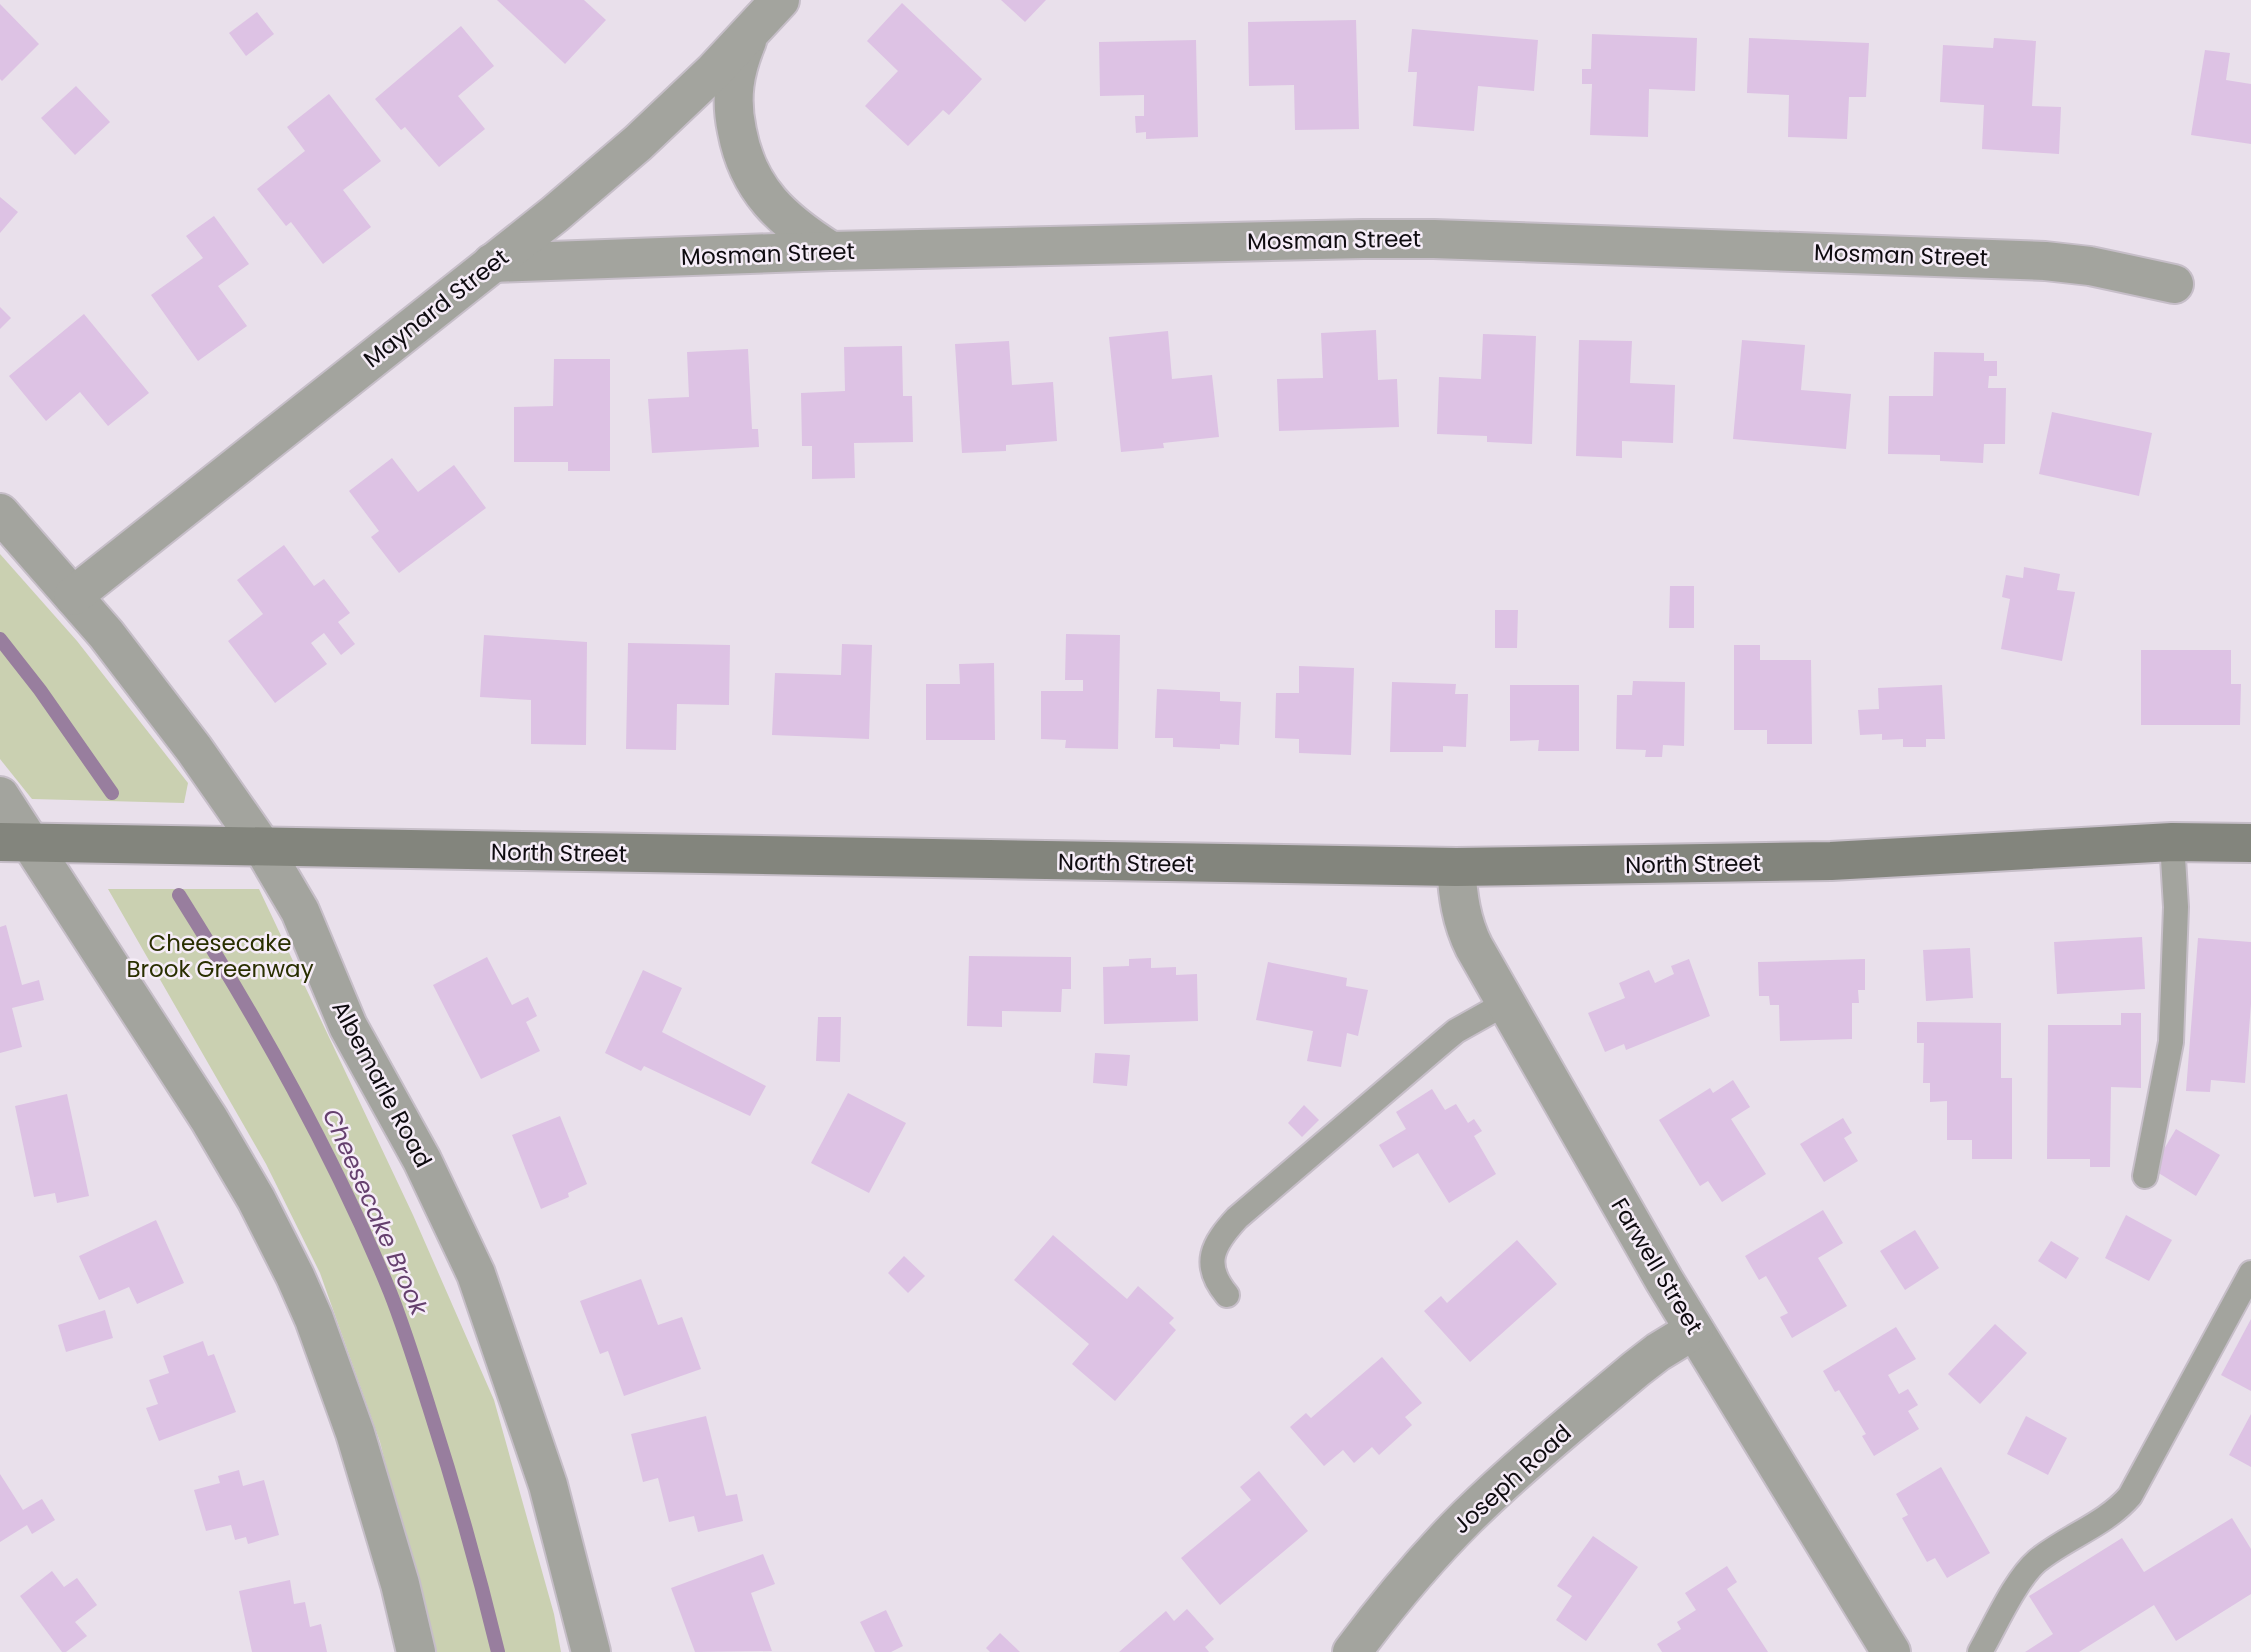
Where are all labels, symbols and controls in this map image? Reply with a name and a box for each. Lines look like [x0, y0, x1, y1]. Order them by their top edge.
street label: Mosman Street [1247, 222, 1421, 258]
street label: Mosman Street [681, 235, 855, 273]
street label: Mosman Street [1814, 236, 1988, 274]
street label: Maynard Street [357, 241, 515, 375]
street label: North Street [491, 836, 627, 870]
street label: North Street [1058, 846, 1194, 880]
street label: North Street [1625, 847, 1761, 881]
park label: Cheesecake Brook Greenway [126, 927, 314, 985]
street label: Albemarle Road [325, 995, 439, 1173]
water label: Cheesecake Brook [315, 1103, 437, 1322]
street label: Farwell Street [1604, 1192, 1710, 1340]
street label: Joseph Road [1446, 1417, 1578, 1541]

